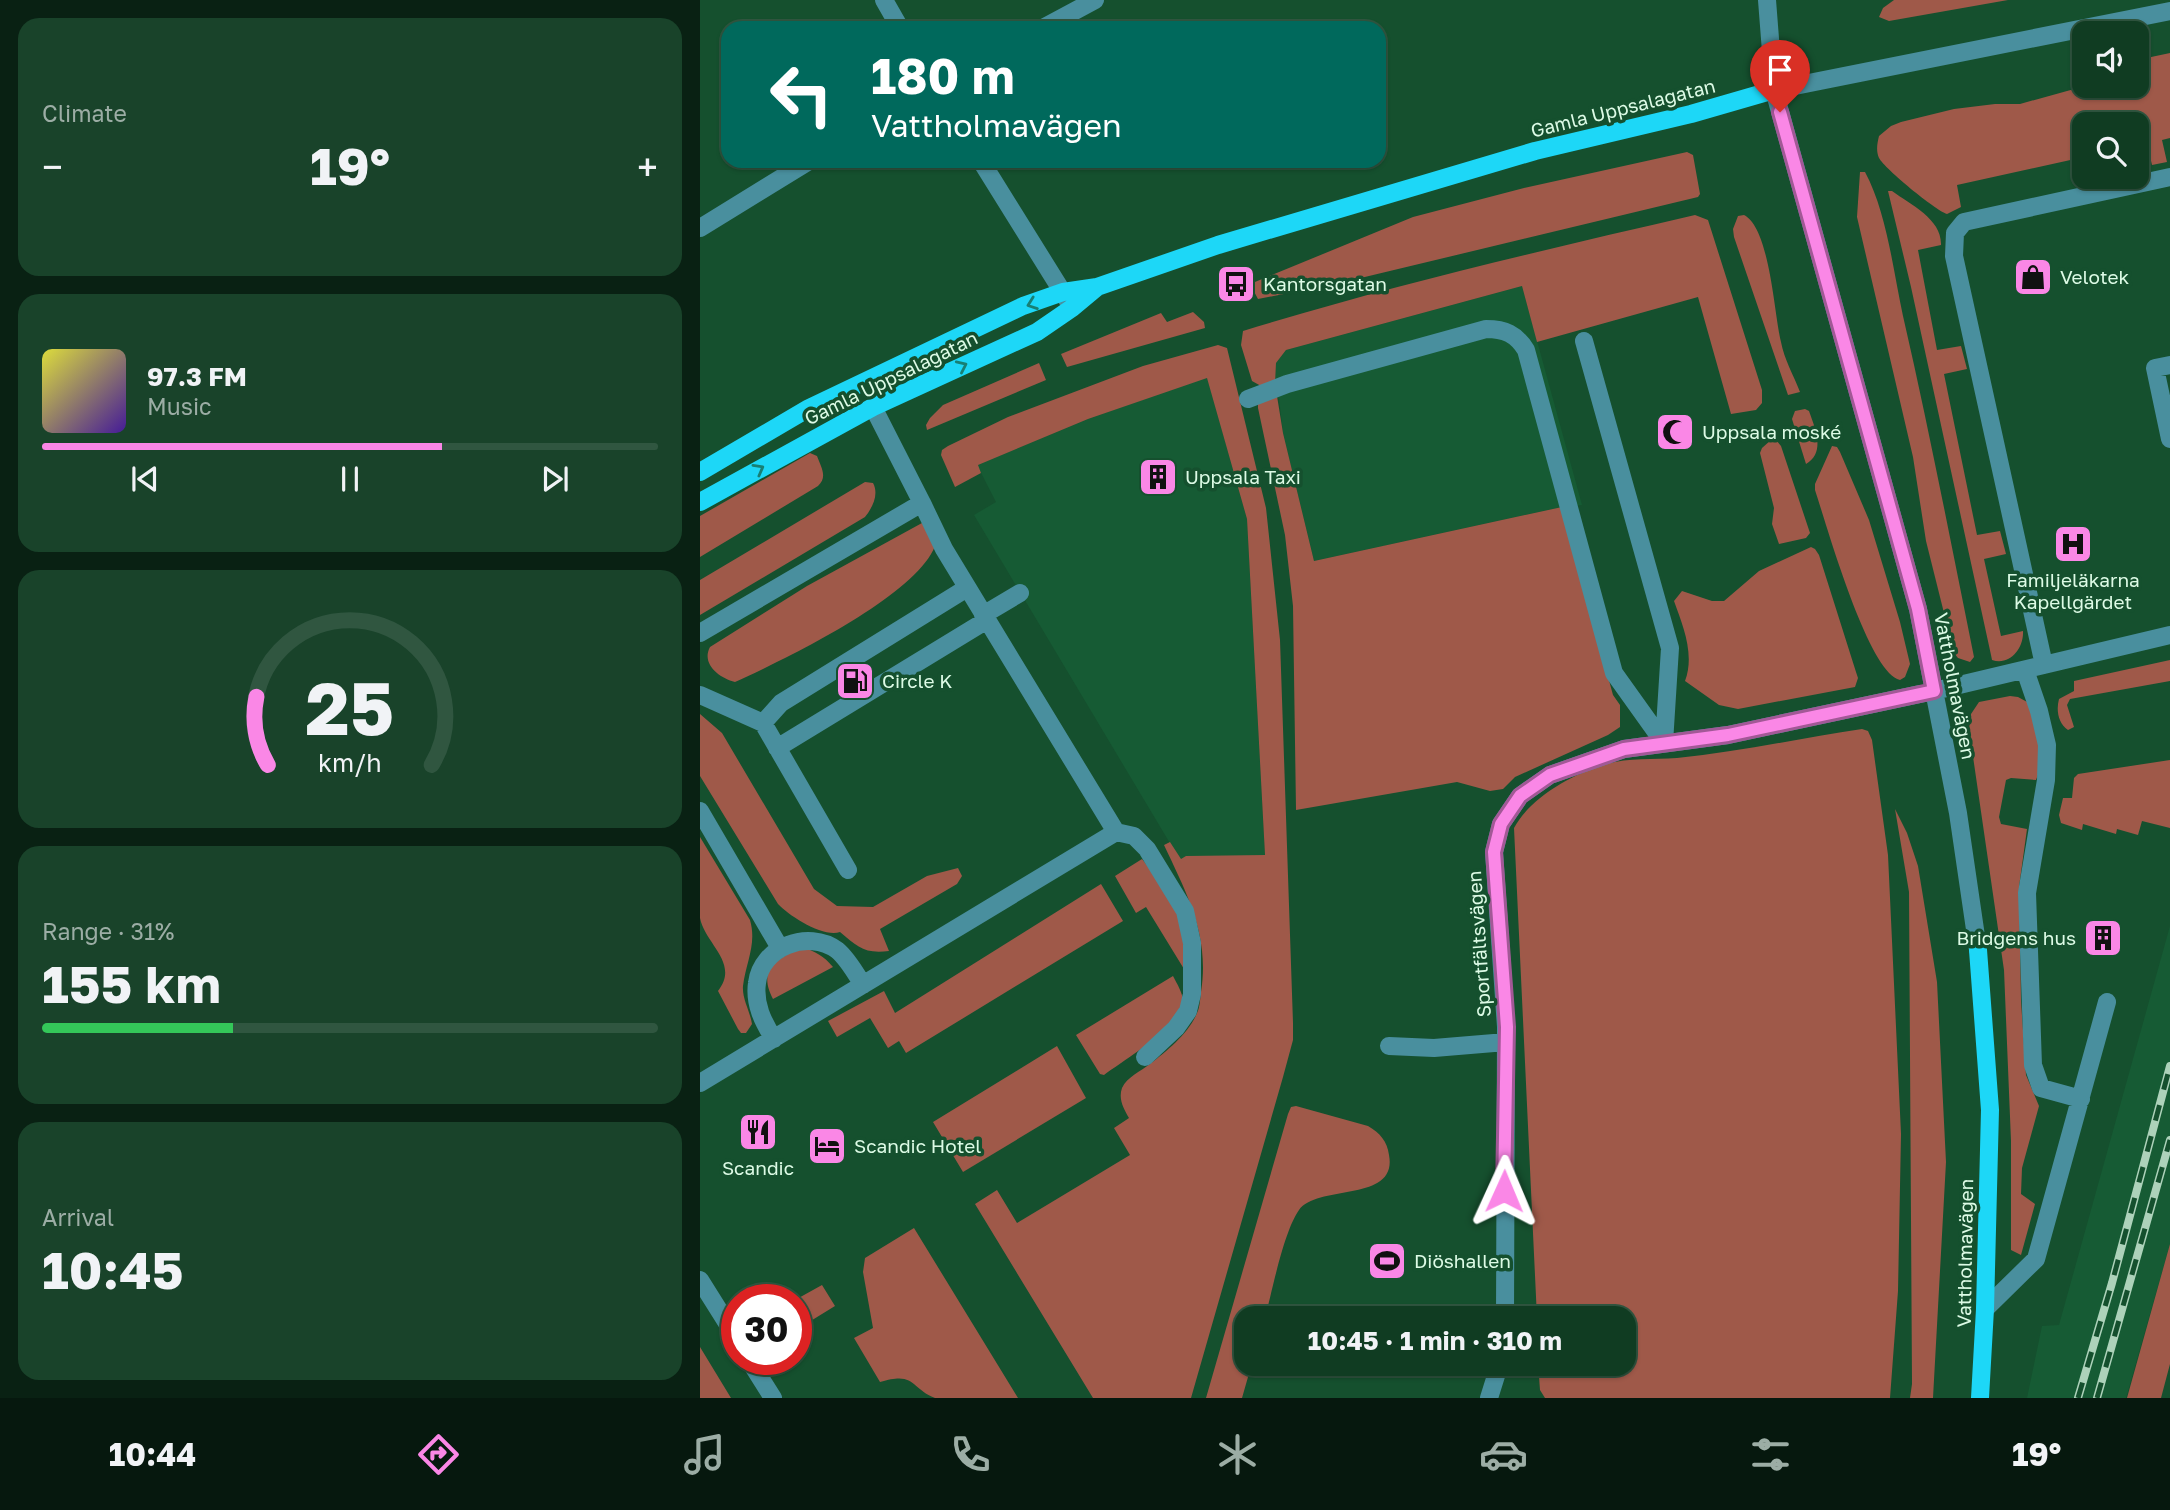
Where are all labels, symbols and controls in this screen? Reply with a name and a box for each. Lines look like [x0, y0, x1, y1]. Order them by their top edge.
map controls [2072, 21, 2149, 189]
button: sound [2072, 21, 2149, 98]
pin [1750, 40, 1810, 112]
text: 180 m [871, 46, 1015, 105]
icon: left [756, 49, 847, 140]
icon: arrive [1761, 51, 1799, 89]
street label: Gamla Uppsalagatan [1528, 73, 1718, 142]
text: Climate [42, 99, 127, 127]
text: Vattholmavägen [871, 106, 1122, 144]
button: search [2072, 112, 2149, 189]
text: 19° [310, 134, 390, 196]
text: − [42, 144, 63, 189]
text: + [637, 144, 658, 189]
shop icon: Velotek [2012, 256, 2054, 298]
bus stop icon: Kantorsgatan [1215, 263, 1257, 305]
place label: Velotek [2060, 265, 2130, 288]
place label: Kantorsgatan [1263, 272, 1387, 295]
one-way arrow [1026, 295, 1038, 309]
street label: Gamla Uppsalagatan [801, 326, 981, 429]
one-way arrow [955, 360, 967, 374]
text: 97.3 FM [147, 361, 247, 392]
text: Music [147, 392, 212, 420]
mosque icon: Uppsala moské [1654, 411, 1696, 453]
place label: Uppsala moské [1702, 420, 1841, 443]
building icon: Uppsala Taxi [1137, 456, 1179, 498]
icon: previous [126, 460, 164, 498]
icon: pause [331, 460, 369, 498]
icon: next [536, 460, 574, 498]
one-way arrow [752, 464, 765, 477]
place label: Uppsala Taxi [1185, 465, 1301, 488]
hospital icon: Familjeläkarna Kapellgärdet [2052, 523, 2094, 565]
place label: Familjeläkarna Kapellgärdet [2006, 568, 2140, 613]
street label: Vattholmavägen [1930, 611, 1981, 761]
fuel station icon: Circle K [834, 660, 876, 702]
text: 25 [306, 664, 394, 751]
place label: Circle K [882, 669, 952, 692]
text: km/h [318, 747, 382, 778]
street label: Sportfältsvägen [1462, 870, 1495, 1018]
text: Range · 31% [42, 917, 174, 945]
building icon: Bridgens hus [2082, 917, 2124, 959]
place label: Bridgens hus [1957, 926, 2076, 949]
text: 155 km [42, 952, 221, 1014]
restaurant icon: Scandic [737, 1111, 779, 1153]
hotel icon: Scandic Hotel [806, 1125, 848, 1167]
place label: Scandic Hotel [854, 1134, 981, 1157]
position arrow [1467, 1154, 1541, 1228]
place label: Scandic [722, 1156, 794, 1179]
street label: Vattholmavägen [1952, 1178, 1977, 1328]
text: Arrival [42, 1203, 114, 1231]
text: 10:45 [42, 1238, 183, 1300]
sports icon: Diöshallen [1366, 1240, 1408, 1282]
place label: Diöshallen [1414, 1249, 1511, 1272]
speed limit sign: 30 [721, 1284, 812, 1375]
text: 10:45 · 1 min · 310 m [1308, 1325, 1562, 1356]
icon: directions [414, 1430, 463, 1479]
icon: music [680, 1430, 729, 1479]
icon: phone [946, 1430, 995, 1479]
icon: climate [1213, 1430, 1262, 1479]
icon: car [1479, 1430, 1528, 1479]
icon: filters [1746, 1430, 1795, 1479]
text: 10:44 [109, 1435, 196, 1473]
text: 19° [2012, 1435, 2061, 1473]

